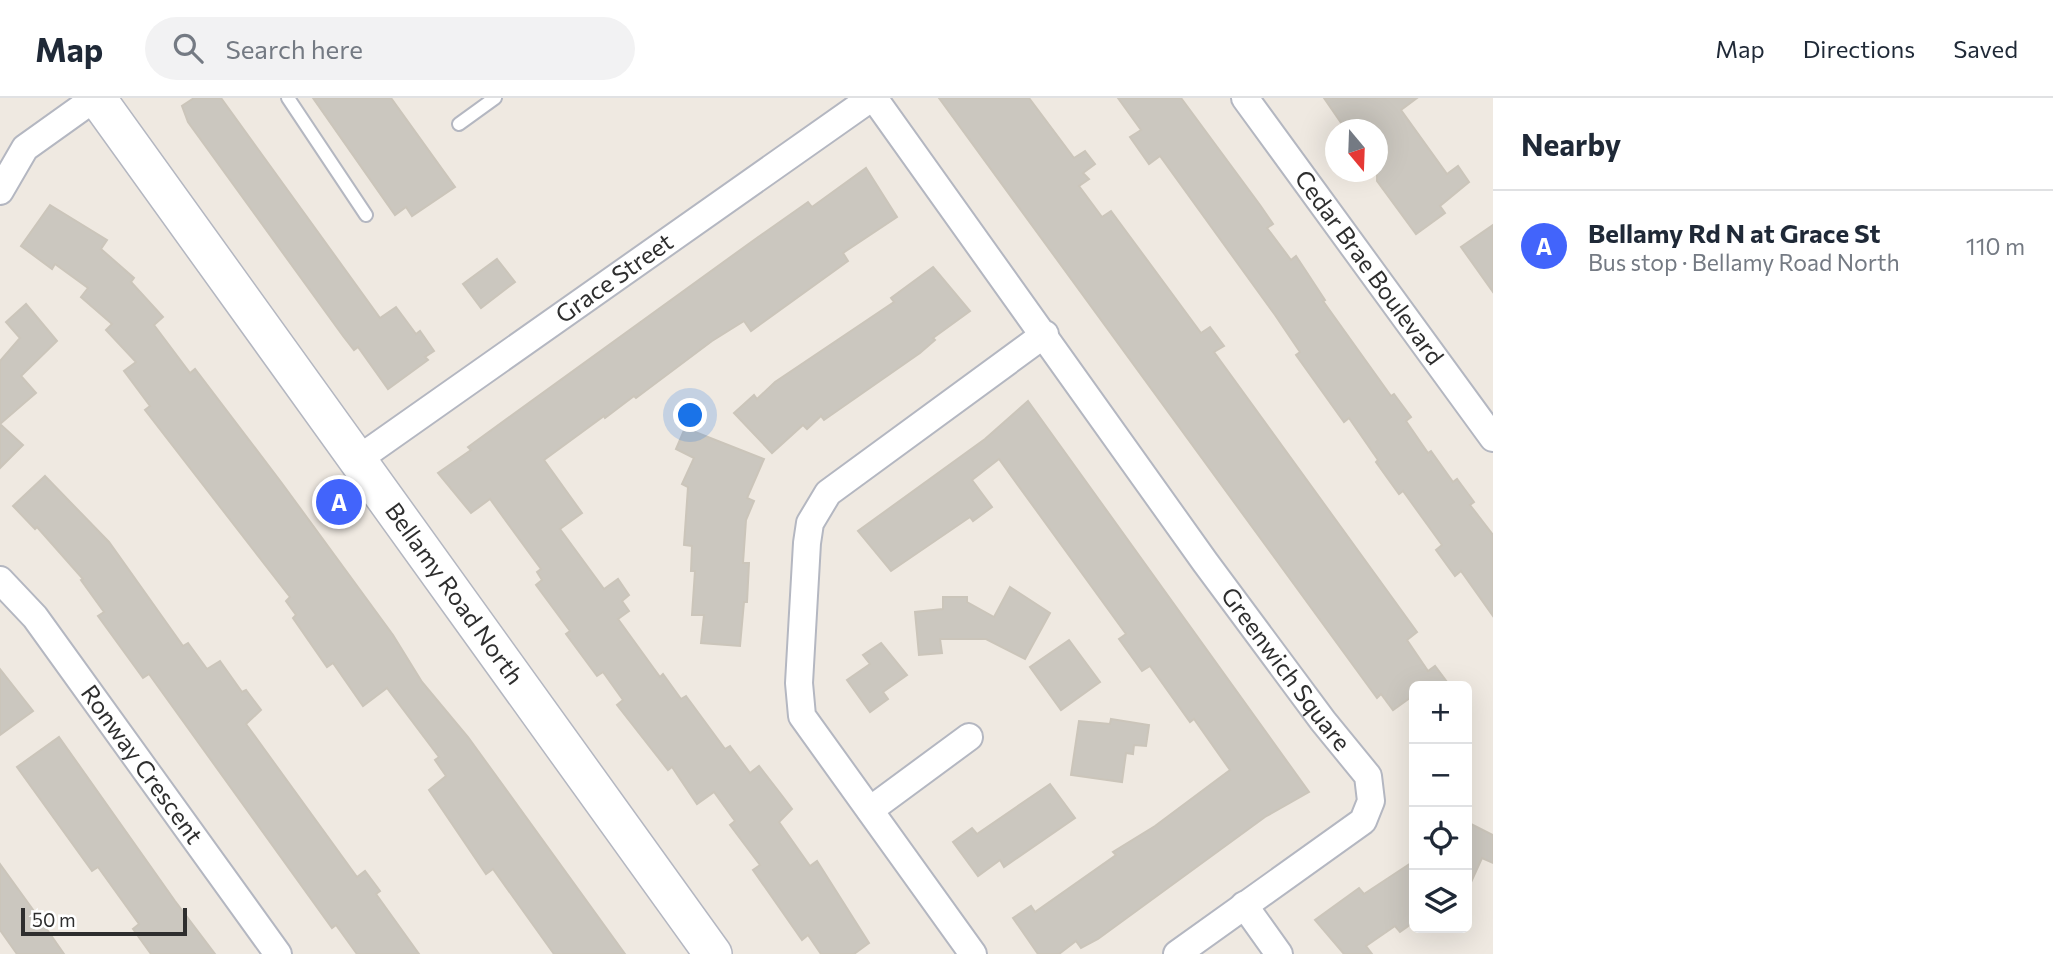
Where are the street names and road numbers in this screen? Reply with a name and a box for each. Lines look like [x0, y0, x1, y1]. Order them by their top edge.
street label: Cedar Brae Boulevard [1289, 164, 1451, 370]
street label: Grace Street [550, 226, 678, 329]
street label: Bellamy Road North [380, 497, 530, 690]
street label: Greenwich Square [1216, 581, 1357, 756]
street label: Ronway Crescent [76, 679, 210, 849]

